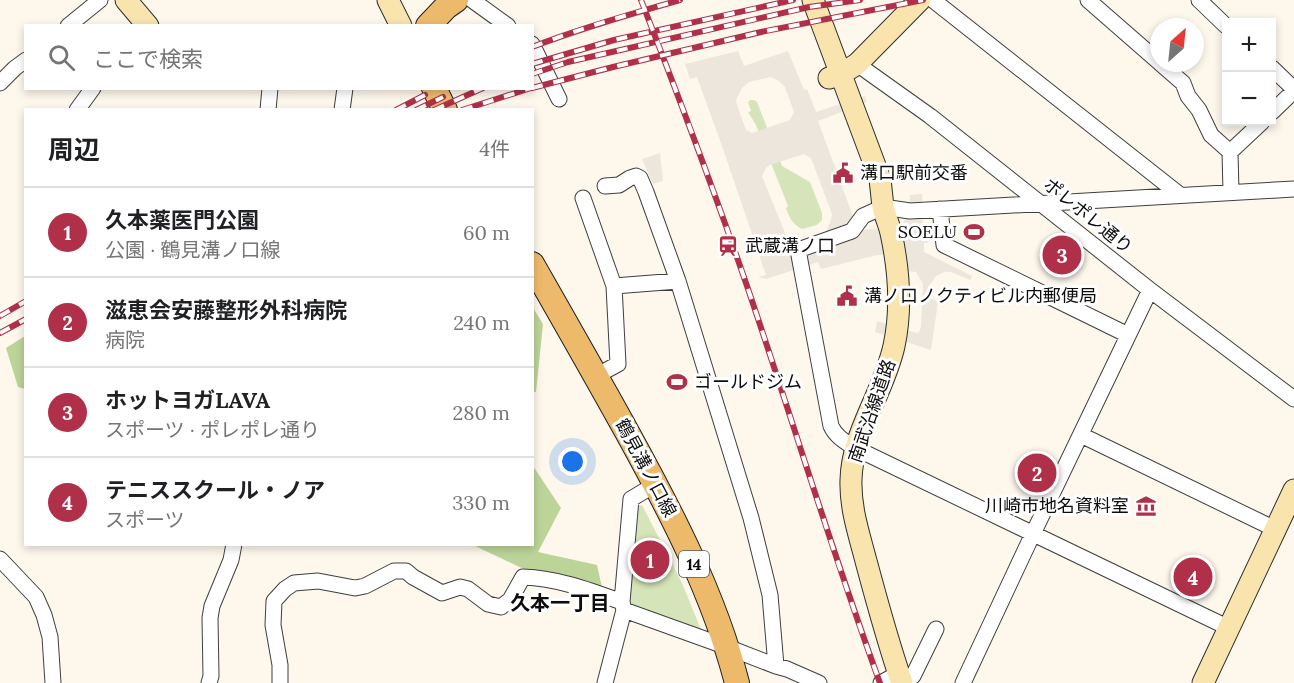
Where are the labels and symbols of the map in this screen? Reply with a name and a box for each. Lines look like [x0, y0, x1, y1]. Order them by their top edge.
north arrow [1150, 18, 1204, 72]
public building icon: 溝口駅前交番 [831, 161, 855, 185]
place label: 溝口駅前交番 [860, 161, 968, 184]
street label: ポレポレ通り [1039, 173, 1138, 259]
place label: SOELU [898, 220, 957, 243]
sports icon: SOELU [962, 220, 986, 244]
pin: 3 [1042, 232, 1082, 278]
station icon: 武蔵溝ノ口 [716, 234, 740, 258]
place label: 武蔵溝ノ口 [745, 234, 835, 257]
public building icon: 溝ノ口ノクティビル内郵便局 [835, 284, 859, 308]
place label: 溝ノ口ノクティビル内郵便局 [864, 284, 1097, 307]
street label: 南武沿線道路 [843, 356, 900, 466]
sports icon: ゴールドジム [665, 370, 689, 394]
place label: ゴールドジム [694, 370, 802, 393]
street label: 鶴見溝ノ口線 [611, 415, 682, 521]
your location [558, 447, 587, 476]
pin: 2 [1018, 450, 1056, 496]
place label: 川崎市地名資料室 [985, 494, 1129, 517]
museum icon: 川崎市地名資料室 [1134, 494, 1158, 518]
pin: 1 [630, 538, 670, 582]
road number: 14 [679, 551, 709, 577]
pin: 4 [1174, 554, 1212, 600]
district label: 久本一丁目 [510, 590, 610, 615]

